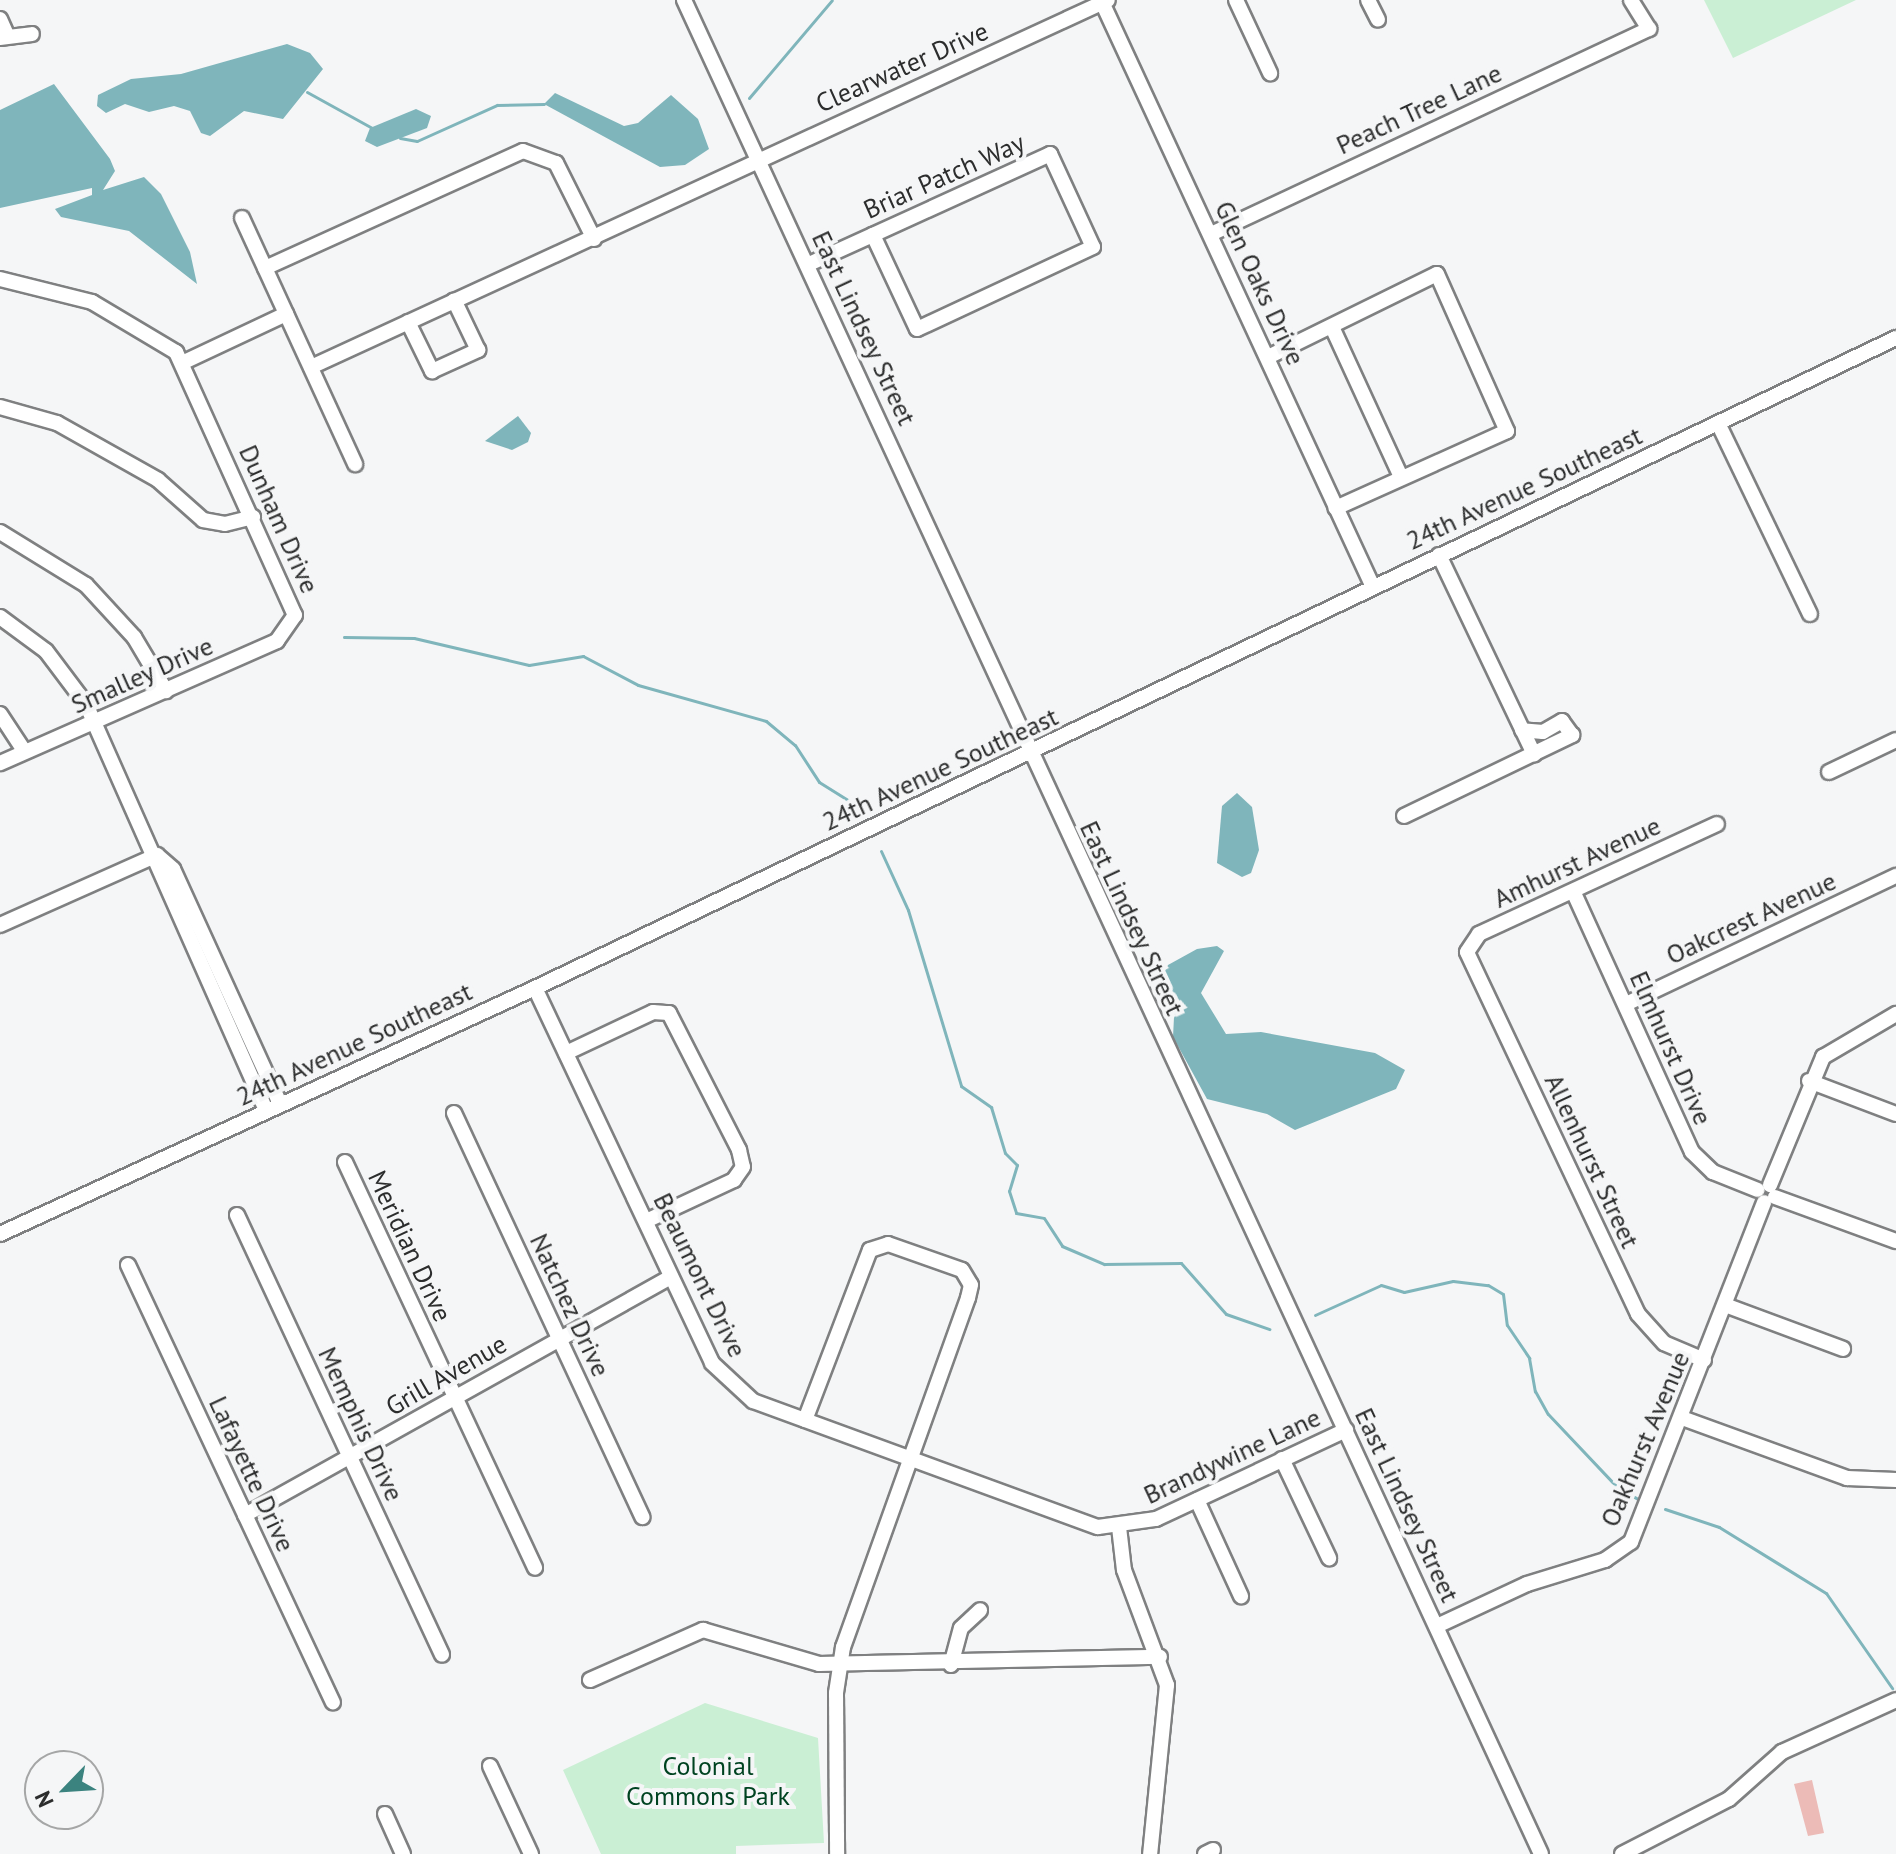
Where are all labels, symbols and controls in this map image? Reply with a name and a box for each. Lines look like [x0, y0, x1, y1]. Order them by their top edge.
street label: Clearwater Drive [811, 15, 993, 119]
street label: Peach Tree Lane [1331, 57, 1507, 161]
street label: Briar Patch Way [859, 127, 1029, 225]
street label: Glen Oaks Drive [1208, 196, 1312, 370]
street label: East Lindsey Street [805, 226, 923, 430]
street label: 24th Avenue Southeast [1401, 420, 1647, 556]
street label: Dunham Drive [232, 440, 326, 598]
street label: Smalley Drive [66, 630, 218, 720]
street label: 24th Avenue Southeast [817, 701, 1063, 837]
street label: Amhurst Avenue [1488, 810, 1666, 914]
street label: East Lindsey Street [1073, 816, 1191, 1020]
street label: Oakcrest Avenue [1661, 865, 1841, 971]
street label: Elmhurst Drive [1623, 966, 1719, 1130]
street label: 24th Avenue Southeast [231, 976, 477, 1112]
street label: Allenhurst Street [1538, 1069, 1646, 1253]
street label: Meridian Drive [361, 1166, 459, 1326]
street label: Beaumont Drive [647, 1188, 753, 1362]
street label: Natchez Drive [523, 1228, 617, 1382]
street label: Grill Avenue [380, 1328, 512, 1422]
street label: Memphis Drive [312, 1342, 410, 1506]
street label: Oakhurst Avenue [1594, 1346, 1696, 1532]
street label: Lafayette Drive [202, 1391, 302, 1557]
street label: Brandywine Lane [1139, 1401, 1325, 1511]
street label: East Lindsey Street [1348, 1403, 1466, 1607]
north arrow [24, 1750, 104, 1830]
park label: Colonial Commons Park [626, 1750, 790, 1812]
text: N [28, 1787, 60, 1812]

